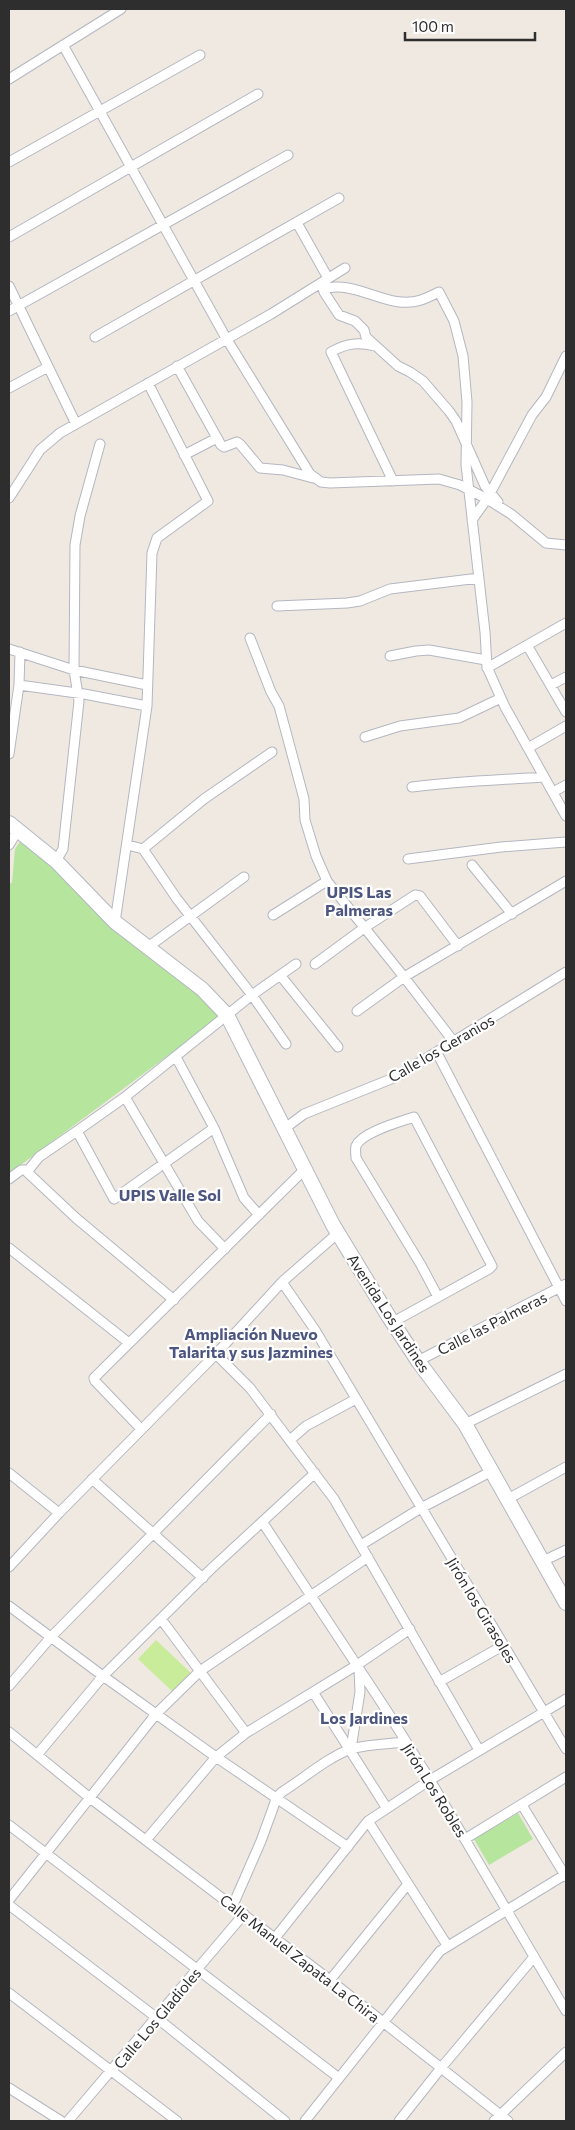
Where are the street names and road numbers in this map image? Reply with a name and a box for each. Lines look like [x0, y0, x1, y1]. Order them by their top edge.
street label: Calle los Geranios [385, 1010, 497, 1086]
street label: Avenida Los Jardines [344, 1250, 434, 1376]
street label: Calle las Palmeras [434, 1288, 550, 1358]
street label: Jirón los Girasoles [443, 1554, 521, 1666]
street label: Jirón Los Robles [399, 1740, 471, 1840]
street label: Calle Manuel Zapata La Chira [217, 1890, 383, 2026]
street label: Calle Los Gladioles [110, 1964, 205, 2072]

